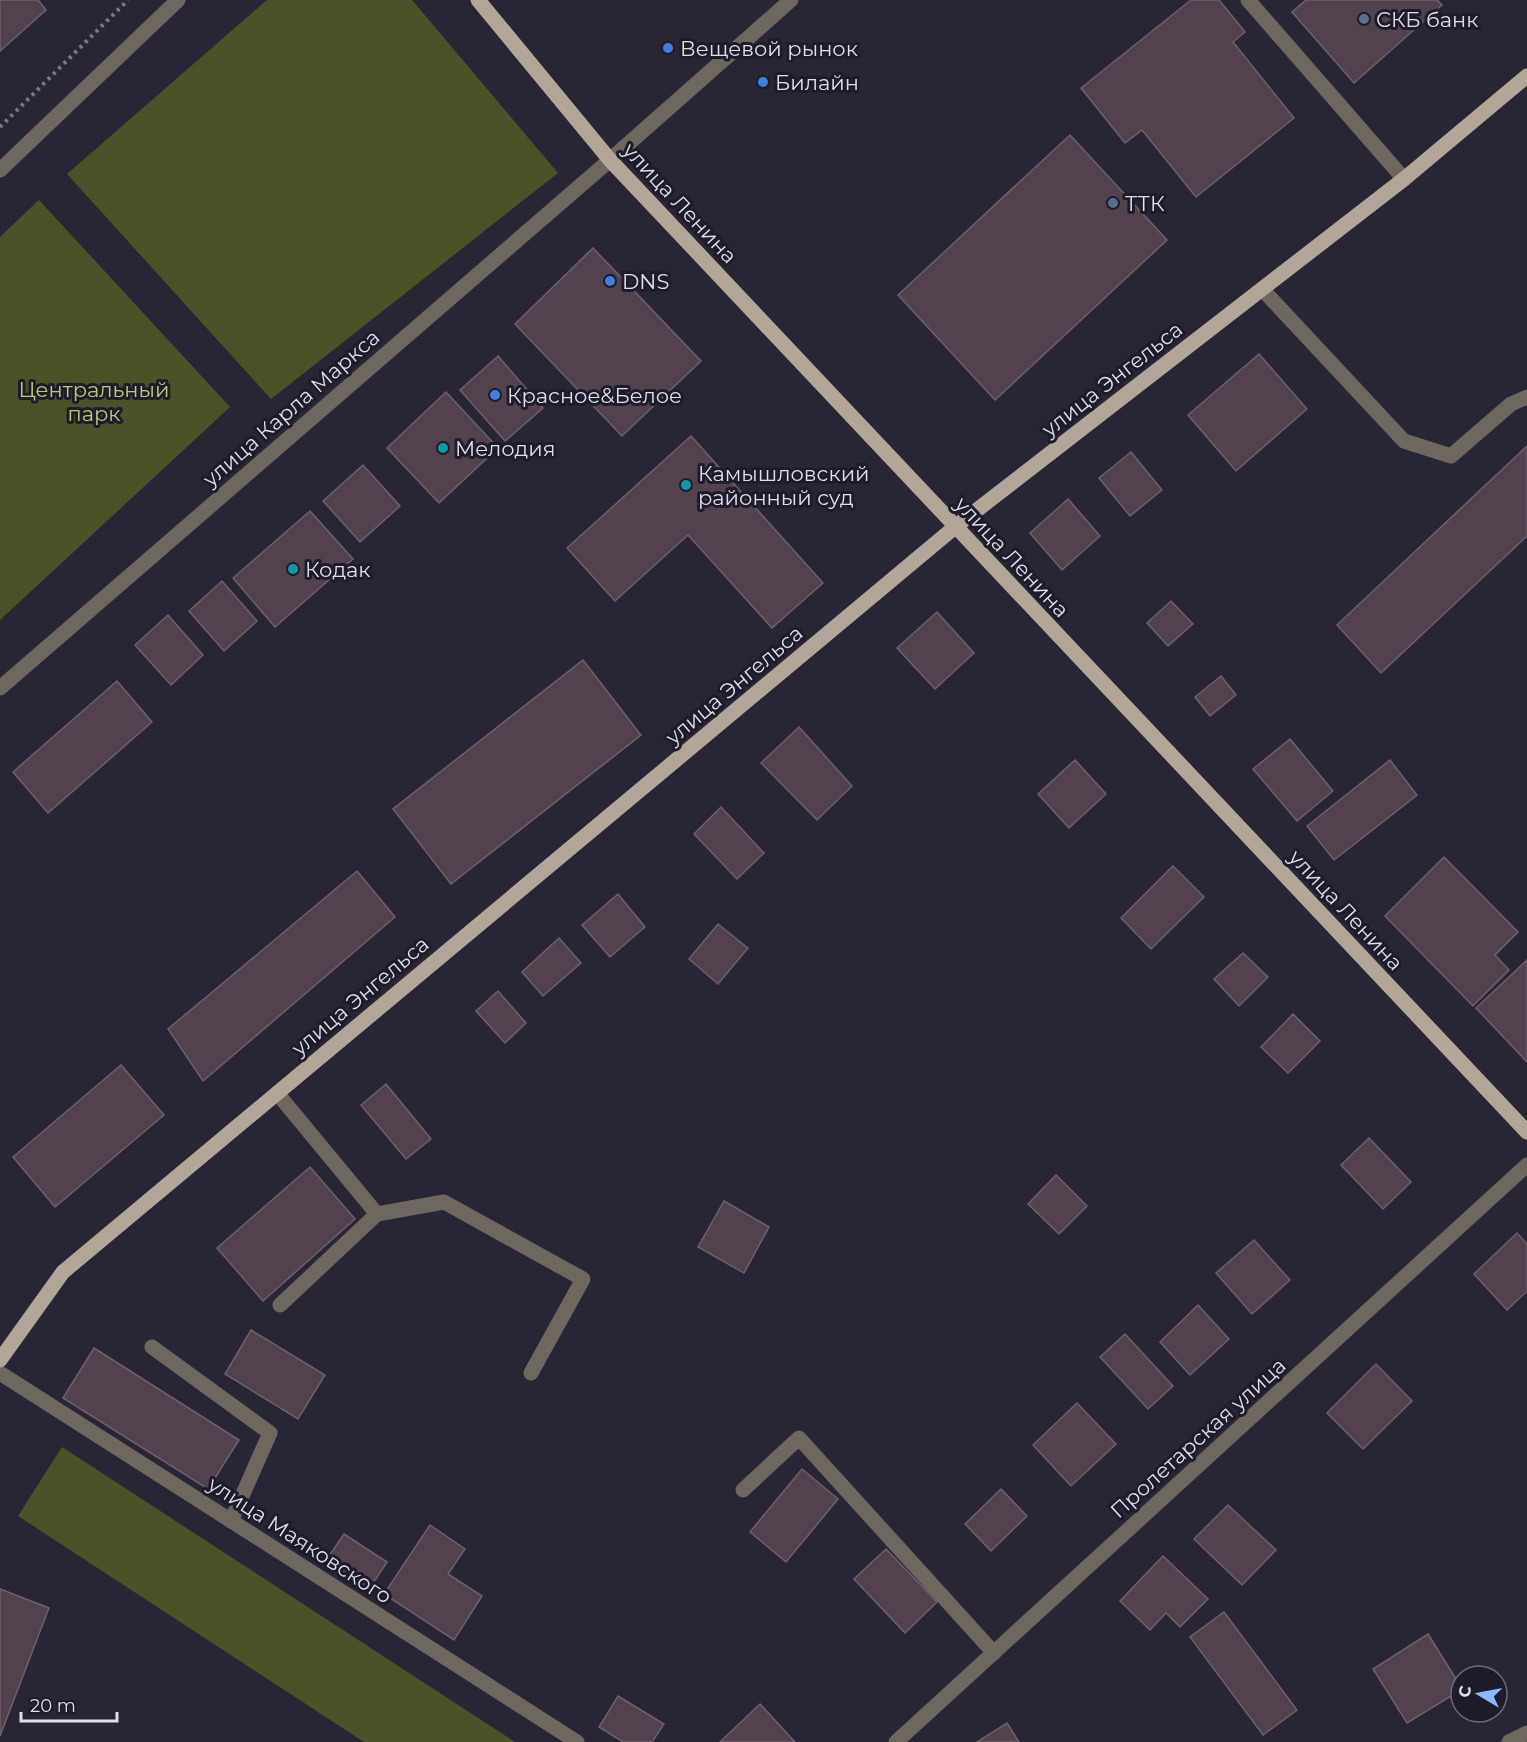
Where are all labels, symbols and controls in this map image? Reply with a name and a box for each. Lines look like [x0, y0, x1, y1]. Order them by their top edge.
place label: СКБ банк [1376, 7, 1479, 32]
marker: СКБ банк [1357, 12, 1371, 26]
place label: Вещевой рынок [680, 36, 858, 61]
marker: Вещевой рынок [661, 41, 675, 55]
place label: Билайн [775, 70, 859, 95]
marker: Билайн [756, 75, 770, 89]
street label: улица Ленина [617, 137, 742, 268]
place label: ТТК [1125, 191, 1165, 216]
marker: ТТК [1106, 196, 1120, 210]
place label: DNS [622, 269, 669, 294]
marker: DNS [603, 274, 617, 288]
street label: улица Энгельса [1036, 316, 1187, 442]
street label: улица Карла Маркса [197, 324, 384, 492]
park label: Центральный парк [19, 377, 169, 426]
place label: Красное&Белое [507, 383, 682, 408]
marker: Красное&Белое [488, 388, 502, 402]
place label: Мелодия [455, 436, 555, 461]
marker: Мелодия [436, 441, 450, 455]
place label: Камышловский районный суд [698, 461, 870, 510]
marker: Камышловский районный суд [679, 478, 693, 492]
street label: улица Ленина [949, 491, 1074, 622]
place label: Кодак [305, 557, 371, 582]
marker: Кодак [286, 562, 300, 576]
street label: улица Энгельса [660, 620, 808, 750]
street label: улица Ленина [1283, 844, 1408, 975]
street label: улица Энгельса [286, 931, 434, 1061]
street label: Пролетарская улица [1105, 1353, 1291, 1523]
street label: улица Маяковского [203, 1471, 397, 1609]
north arrow [1449, 1664, 1509, 1724]
text: С [1454, 1684, 1475, 1699]
scale bar [21, 1685, 117, 1723]
text: 20 m [30, 1695, 76, 1717]

